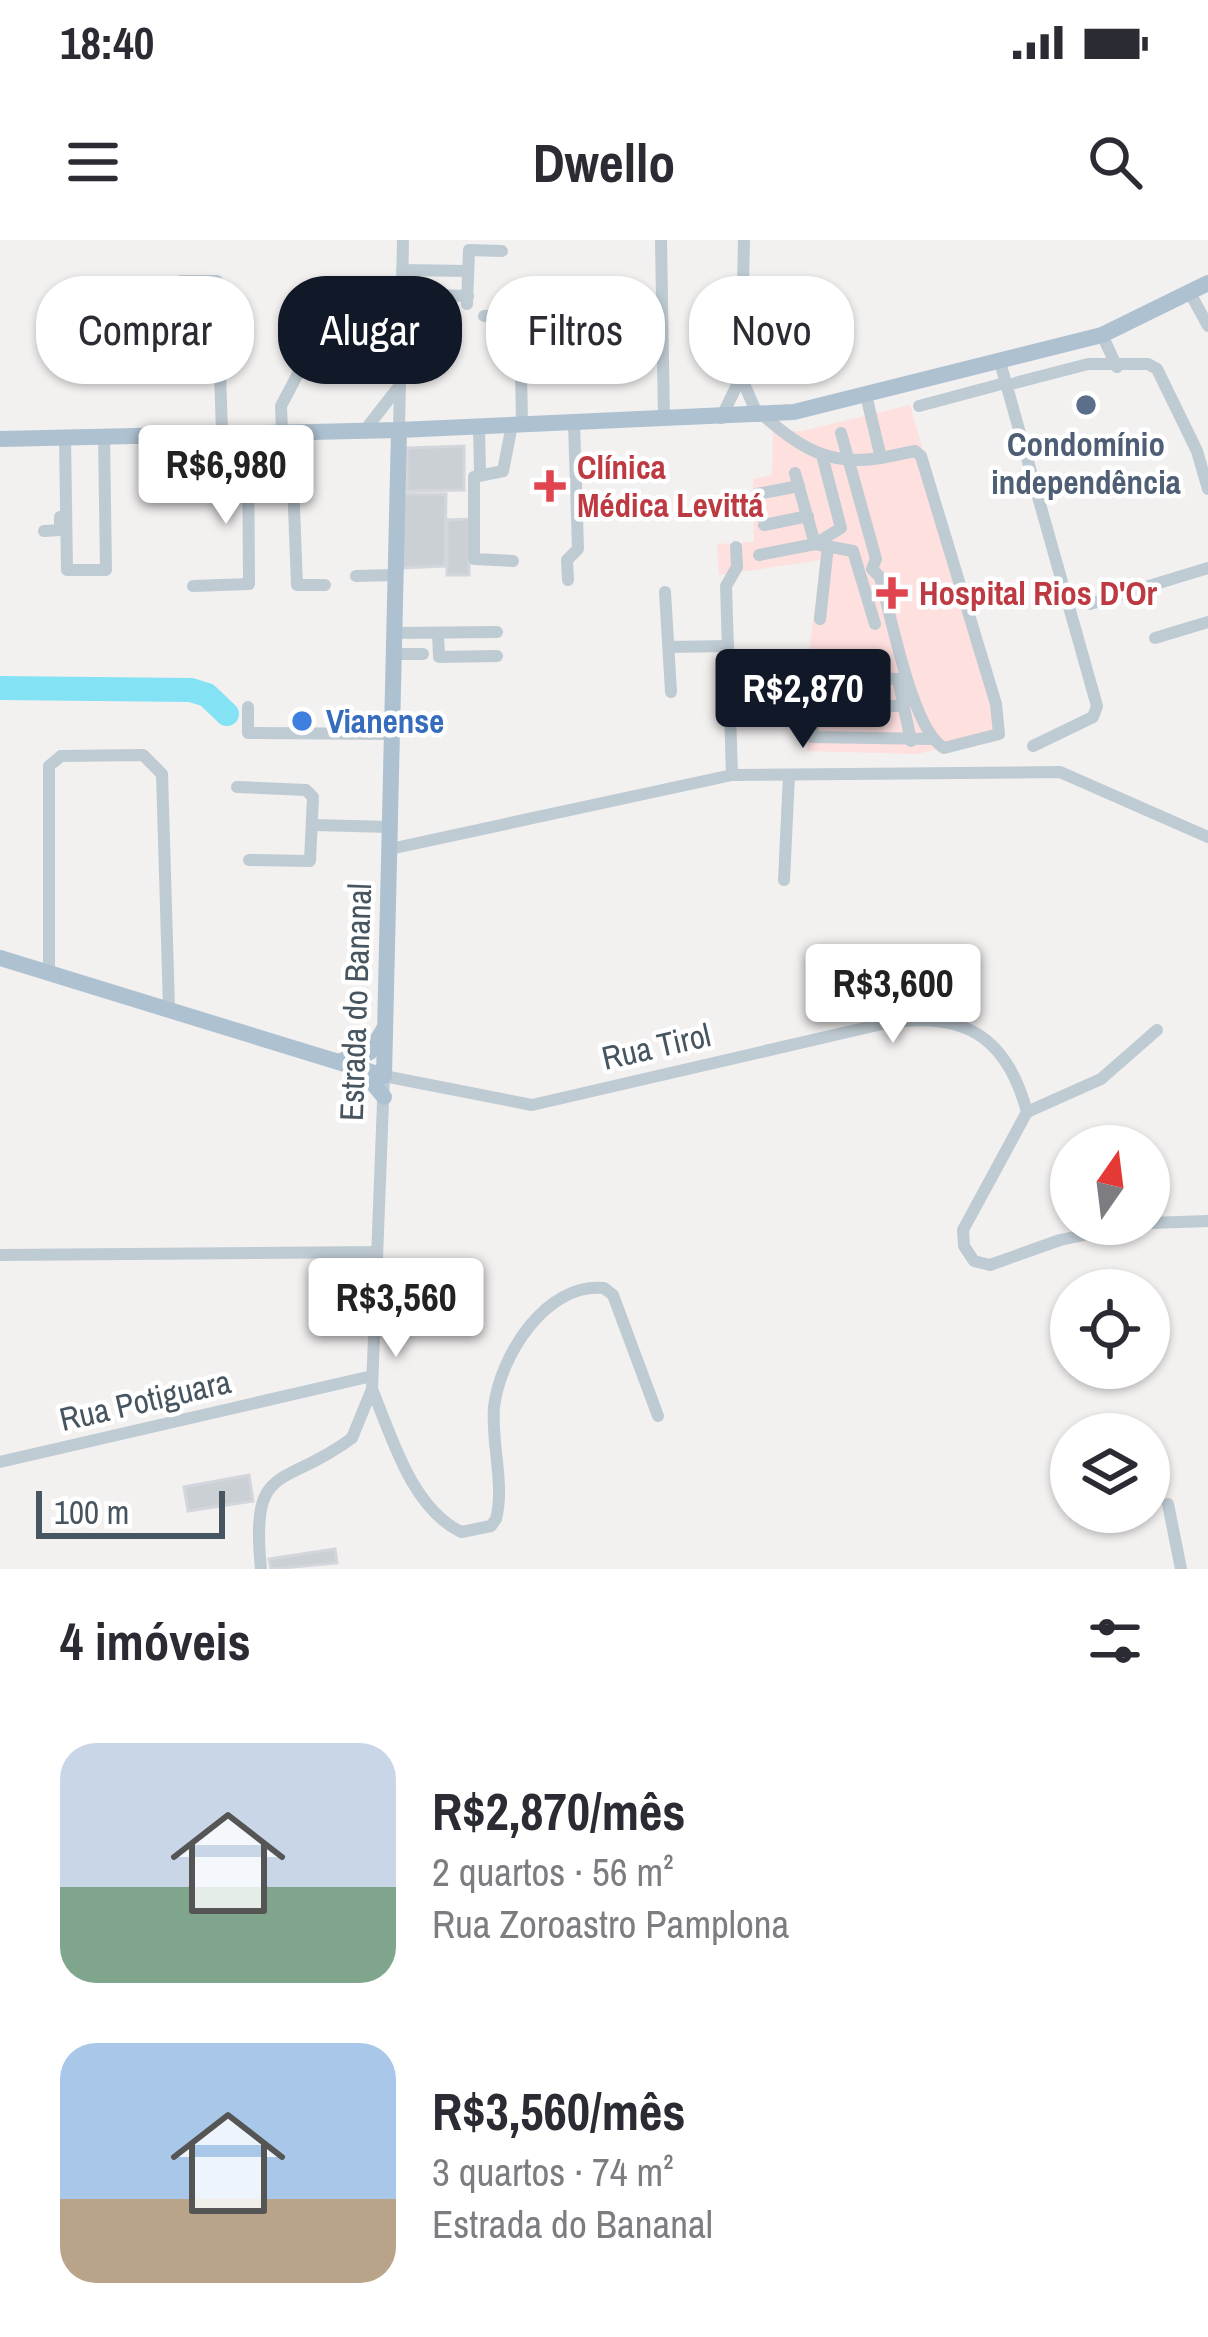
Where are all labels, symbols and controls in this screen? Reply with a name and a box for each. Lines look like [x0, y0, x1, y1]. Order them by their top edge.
text: 18:40 [60, 12, 154, 73]
text: Dwello [533, 126, 675, 199]
icon: menu [60, 129, 126, 195]
icon: search [1082, 129, 1148, 195]
chip: Comprar [36, 276, 254, 384]
chip: Alugar [278, 276, 462, 384]
chip: Filtros [486, 276, 665, 384]
chip: Novo [689, 276, 854, 384]
marker: Condomínio independência [1073, 392, 1099, 418]
place label: Condomínio independência [991, 422, 1181, 504]
pin: R$6,980 [115, 425, 337, 527]
text: R$6,980 [166, 438, 286, 490]
place label: Clínica Médica Levittá [577, 445, 763, 527]
marker: Clínica Médica Levittá [534, 470, 566, 502]
place label: Hospital Rios D'Or [919, 571, 1157, 615]
marker: Hospital Rios D'Or [876, 577, 908, 609]
pin: R$2,870 [692, 649, 914, 751]
text: R$2,870 [743, 662, 863, 714]
place label: Vianense [326, 699, 444, 743]
marker: Vianense [289, 708, 315, 734]
street label: Estrada do Bananal [329, 882, 381, 1122]
pin: R$3,600 [782, 944, 1004, 1046]
text: R$3,600 [833, 957, 953, 1009]
street label: Rua Tirol [597, 1012, 715, 1080]
north arrow [1050, 1125, 1170, 1245]
map controls [1050, 1125, 1170, 1533]
pin: R$3,560 [285, 1258, 507, 1360]
button: locate [1050, 1269, 1170, 1389]
text: R$3,560 [336, 1271, 456, 1323]
street label: Rua Potiguara [55, 1359, 235, 1441]
button: layers [1050, 1413, 1170, 1533]
scale bar [36, 1485, 225, 1538]
text: 100 m [54, 1490, 129, 1534]
text: 4 imóveis [60, 1607, 251, 1676]
icon: filters [1082, 1608, 1148, 1674]
text: R$2,870/mês [432, 1777, 685, 1846]
icon: home [156, 1791, 300, 1935]
text: 2 quartos · 56 m² [432, 1846, 674, 1898]
text: Rua Zoroastro Pamplona [432, 1898, 789, 1950]
text: R$3,560/mês [432, 2077, 685, 2146]
icon: home [156, 2091, 300, 2235]
text: 3 quartos · 74 m² [432, 2146, 674, 2198]
text: Estrada do Bananal [432, 2198, 713, 2250]

